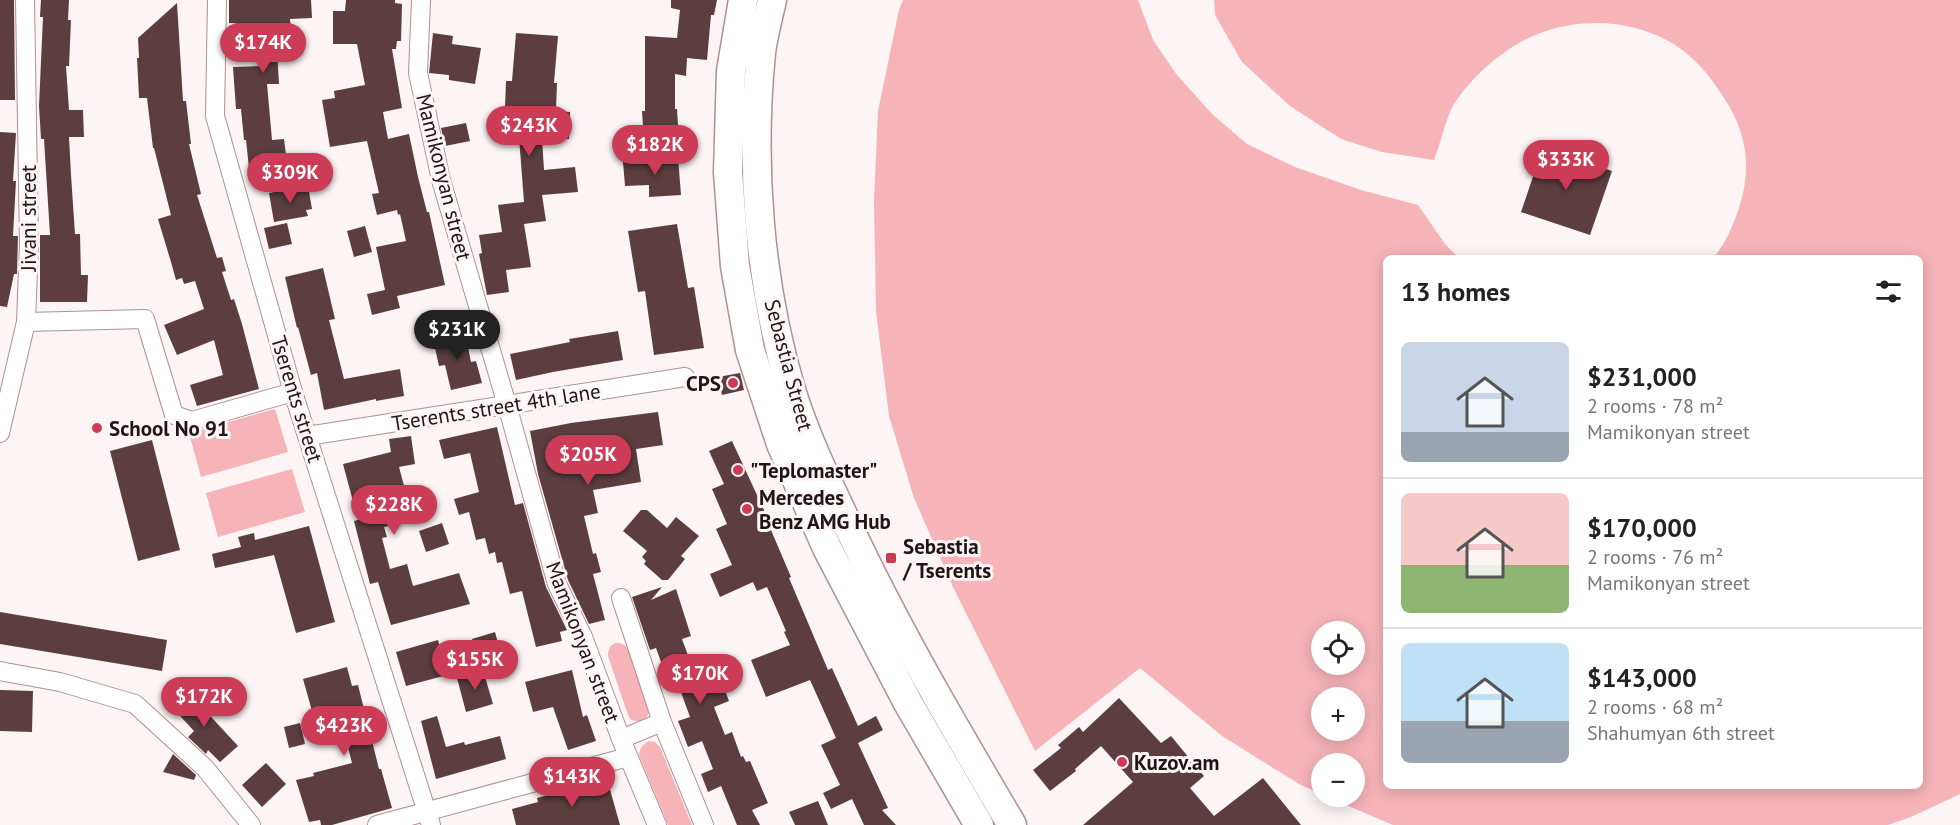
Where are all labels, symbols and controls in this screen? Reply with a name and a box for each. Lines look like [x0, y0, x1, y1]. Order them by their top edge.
pin: $174K [221, 23, 305, 74]
text: $174K [234, 29, 292, 55]
street label: Mamikonyan street [410, 91, 478, 263]
pin: $243K [487, 106, 571, 157]
text: $243K [500, 112, 558, 138]
pin: $182K [613, 125, 697, 176]
text: $182K [626, 131, 684, 157]
pin: $333K [1524, 140, 1608, 191]
text: $333K [1537, 146, 1595, 172]
pin: $309K [248, 153, 332, 204]
text: $309K [261, 159, 319, 185]
street label: Jivani street [15, 165, 42, 272]
text: 13 homes [1401, 275, 1510, 308]
icon: filters [1872, 275, 1905, 308]
street label: Sebastia Street [759, 296, 819, 434]
pin: $231K [415, 310, 499, 361]
text: $231K [428, 316, 486, 342]
street label: Tserents street [265, 332, 329, 466]
text: $231,000 [1587, 360, 1697, 393]
icon: home [1449, 366, 1521, 438]
place label: CPS [686, 370, 721, 397]
marker: CPS [726, 376, 740, 390]
street label: Tserents street 4th lane [390, 377, 602, 437]
text: 2 rooms · 78 m² [1587, 393, 1723, 419]
place label: School No 91 [109, 415, 229, 442]
text: Mamikonyan street [1587, 419, 1750, 445]
marker: School No 91 [90, 421, 104, 435]
pin: $205K [546, 435, 630, 486]
text: $205K [559, 441, 617, 467]
place label: "Teplomaster" [750, 457, 877, 484]
marker: "Teplomaster" [731, 463, 745, 477]
place label: Mercedes Benz AMG Hub [759, 484, 891, 535]
pin: $228K [352, 485, 436, 536]
text: $228K [365, 491, 423, 517]
marker: Mercedes Benz AMG Hub [740, 502, 754, 516]
text: $170,000 [1587, 511, 1697, 544]
icon: home [1449, 517, 1521, 589]
place label: Sebastia / Tserents [902, 533, 991, 584]
text: 2 rooms · 76 m² [1587, 544, 1723, 570]
marker: Sebastia / Tserents [884, 551, 898, 565]
street label: Mamikonyan street [540, 557, 626, 727]
text: Mamikonyan street [1587, 570, 1750, 596]
map controls [1311, 621, 1365, 807]
button: locate [1311, 621, 1365, 675]
pin: $155K [433, 640, 517, 691]
text: $155K [446, 646, 504, 672]
pin: $170K [658, 654, 742, 705]
text: $170K [671, 660, 729, 686]
text: $143,000 [1587, 661, 1697, 694]
icon: home [1449, 667, 1521, 739]
pin: $172K [162, 677, 246, 728]
text: $172K [175, 683, 233, 709]
button: + [1311, 687, 1365, 741]
text: 2 rooms · 68 m² [1587, 694, 1723, 720]
pin: $423K [302, 706, 386, 757]
text: $423K [315, 712, 373, 738]
text: Shahumyan 6th street [1587, 720, 1775, 746]
place label: Kuzov.am [1134, 749, 1219, 776]
button: − [1311, 753, 1365, 807]
marker: Kuzov.am [1115, 755, 1129, 769]
pin: $143K [530, 757, 614, 808]
text: $143K [543, 763, 601, 789]

